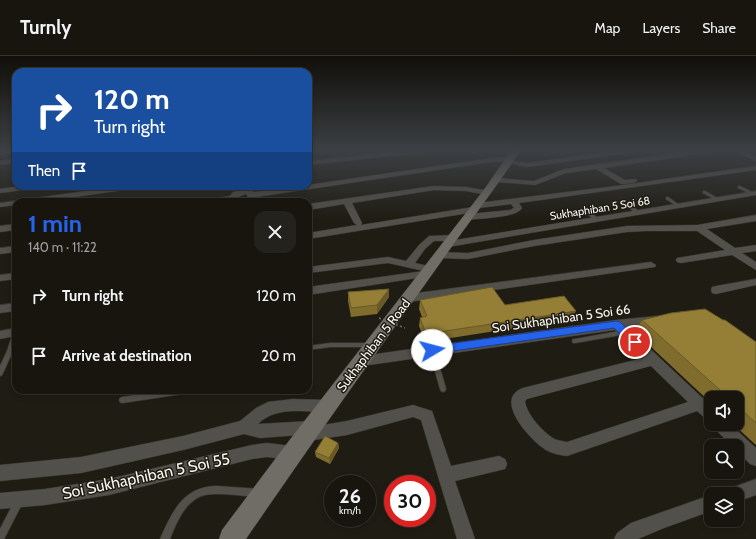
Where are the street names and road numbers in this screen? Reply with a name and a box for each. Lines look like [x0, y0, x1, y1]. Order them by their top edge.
street label: Sukhaphiban 5 Soi 68 [549, 193, 651, 223]
street label: Sukhaphiban 5 Road [333, 295, 413, 395]
street label: Soi Sukhaphiban 5 Soi 66 [491, 300, 631, 336]
street label: Soi Sukhaphiban 5 Soi 55 [60, 449, 232, 503]

